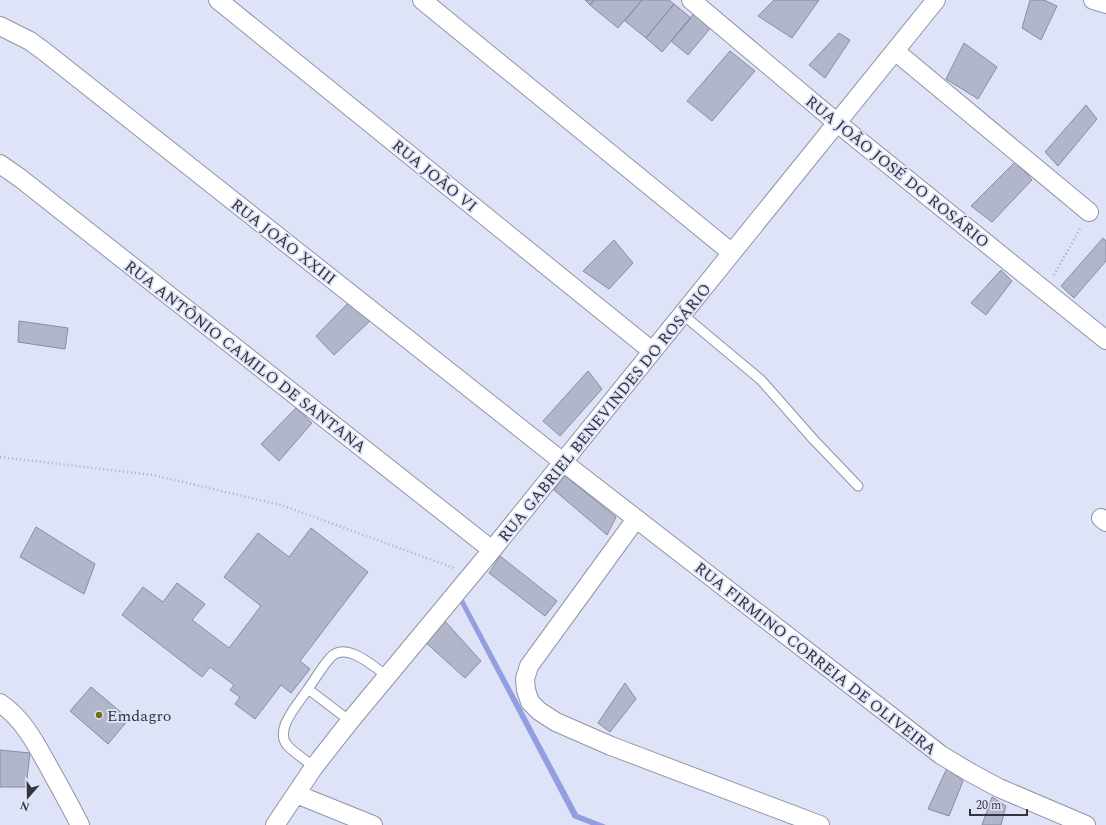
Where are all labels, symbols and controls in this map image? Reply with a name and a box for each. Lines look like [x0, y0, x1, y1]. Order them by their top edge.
street label: RUA JOÃO JOSÉ DO ROSÁRIO [800, 90, 995, 254]
street label: RUA JOÃO VI [387, 134, 482, 218]
street label: RUA JOÃO XXIII [226, 193, 341, 291]
street label: RUA ANTÔNIO CAMILO DE SANTANA [119, 255, 371, 459]
street label: RUA GABRIEL BENEVINDES DO ROSÁRIO [492, 278, 717, 547]
street label: RUA FIRMINO CORREIA DE OLIVEIRA [689, 556, 942, 761]
place label: Emdagro [107, 704, 171, 728]
marker: Emdagro [94, 710, 104, 720]
north arrow [8, 777, 48, 817]
scale bar [970, 791, 1027, 817]
text: N [18, 796, 32, 815]
text: 20 m [976, 796, 1001, 815]

